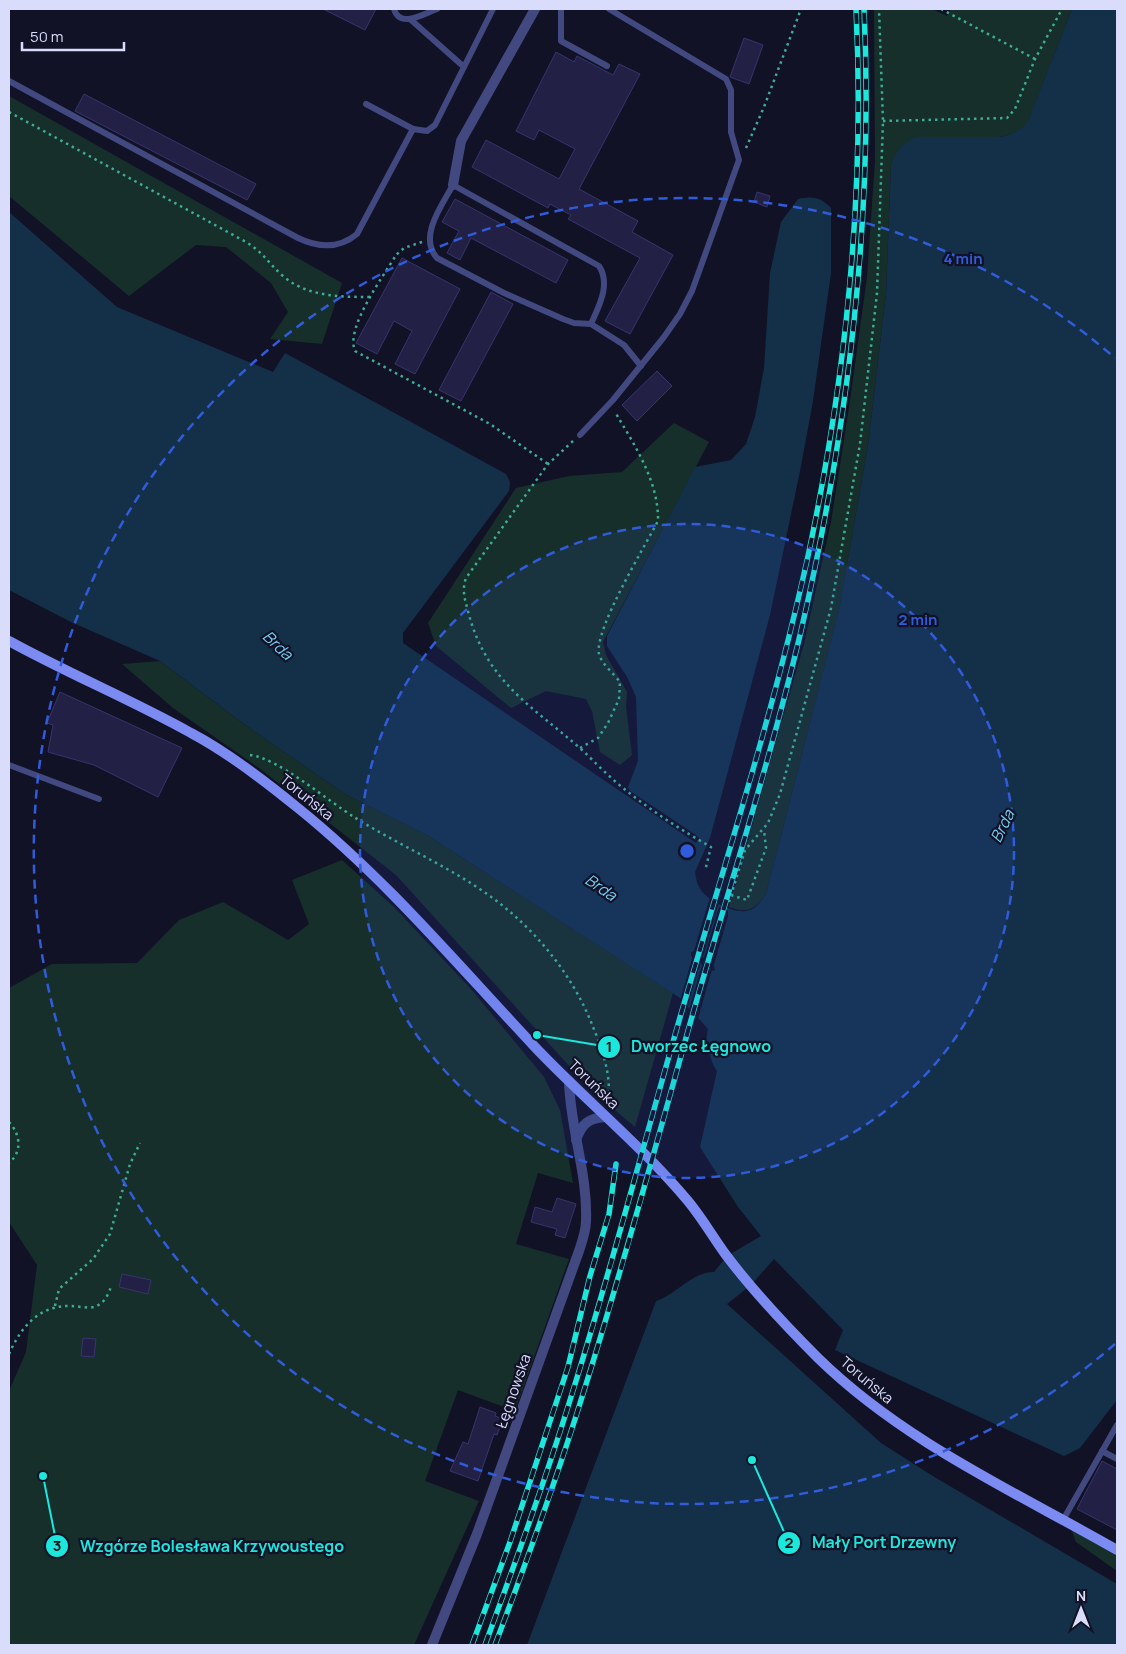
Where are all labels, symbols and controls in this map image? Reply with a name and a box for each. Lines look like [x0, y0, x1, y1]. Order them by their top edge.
scale bar [22, 20, 125, 52]
text: 50 m [30, 26, 64, 47]
text: 4 min [943, 248, 983, 269]
text: 2 min [898, 609, 938, 630]
water label: Brda [258, 625, 299, 665]
street label: Toruńska [276, 769, 338, 825]
water label: Brda [985, 805, 1020, 846]
centre of rings [678, 842, 696, 860]
water label: Brda [581, 868, 622, 906]
callout: Dworzec Łęgnowo [596, 1031, 781, 1062]
text: Dworzec Łęgnowo [631, 1035, 771, 1057]
text: 1 [606, 1036, 612, 1057]
street label: Toruńska [564, 1054, 624, 1114]
street label: Łęgnowska [490, 1351, 536, 1431]
street label: Toruńska [836, 1352, 898, 1408]
callout: Mały Port Drzewny [777, 1527, 966, 1558]
callout: Wzgórze Bolesława Krzywoustego [45, 1531, 354, 1562]
text: Mały Port Drzewny [812, 1531, 956, 1553]
text: 2 [785, 1532, 794, 1553]
text: 3 [53, 1535, 61, 1556]
text: Wzgórze Bolesława Krzywoustego [80, 1535, 344, 1557]
north arrow [1056, 1584, 1106, 1634]
text: N [1076, 1586, 1086, 1605]

